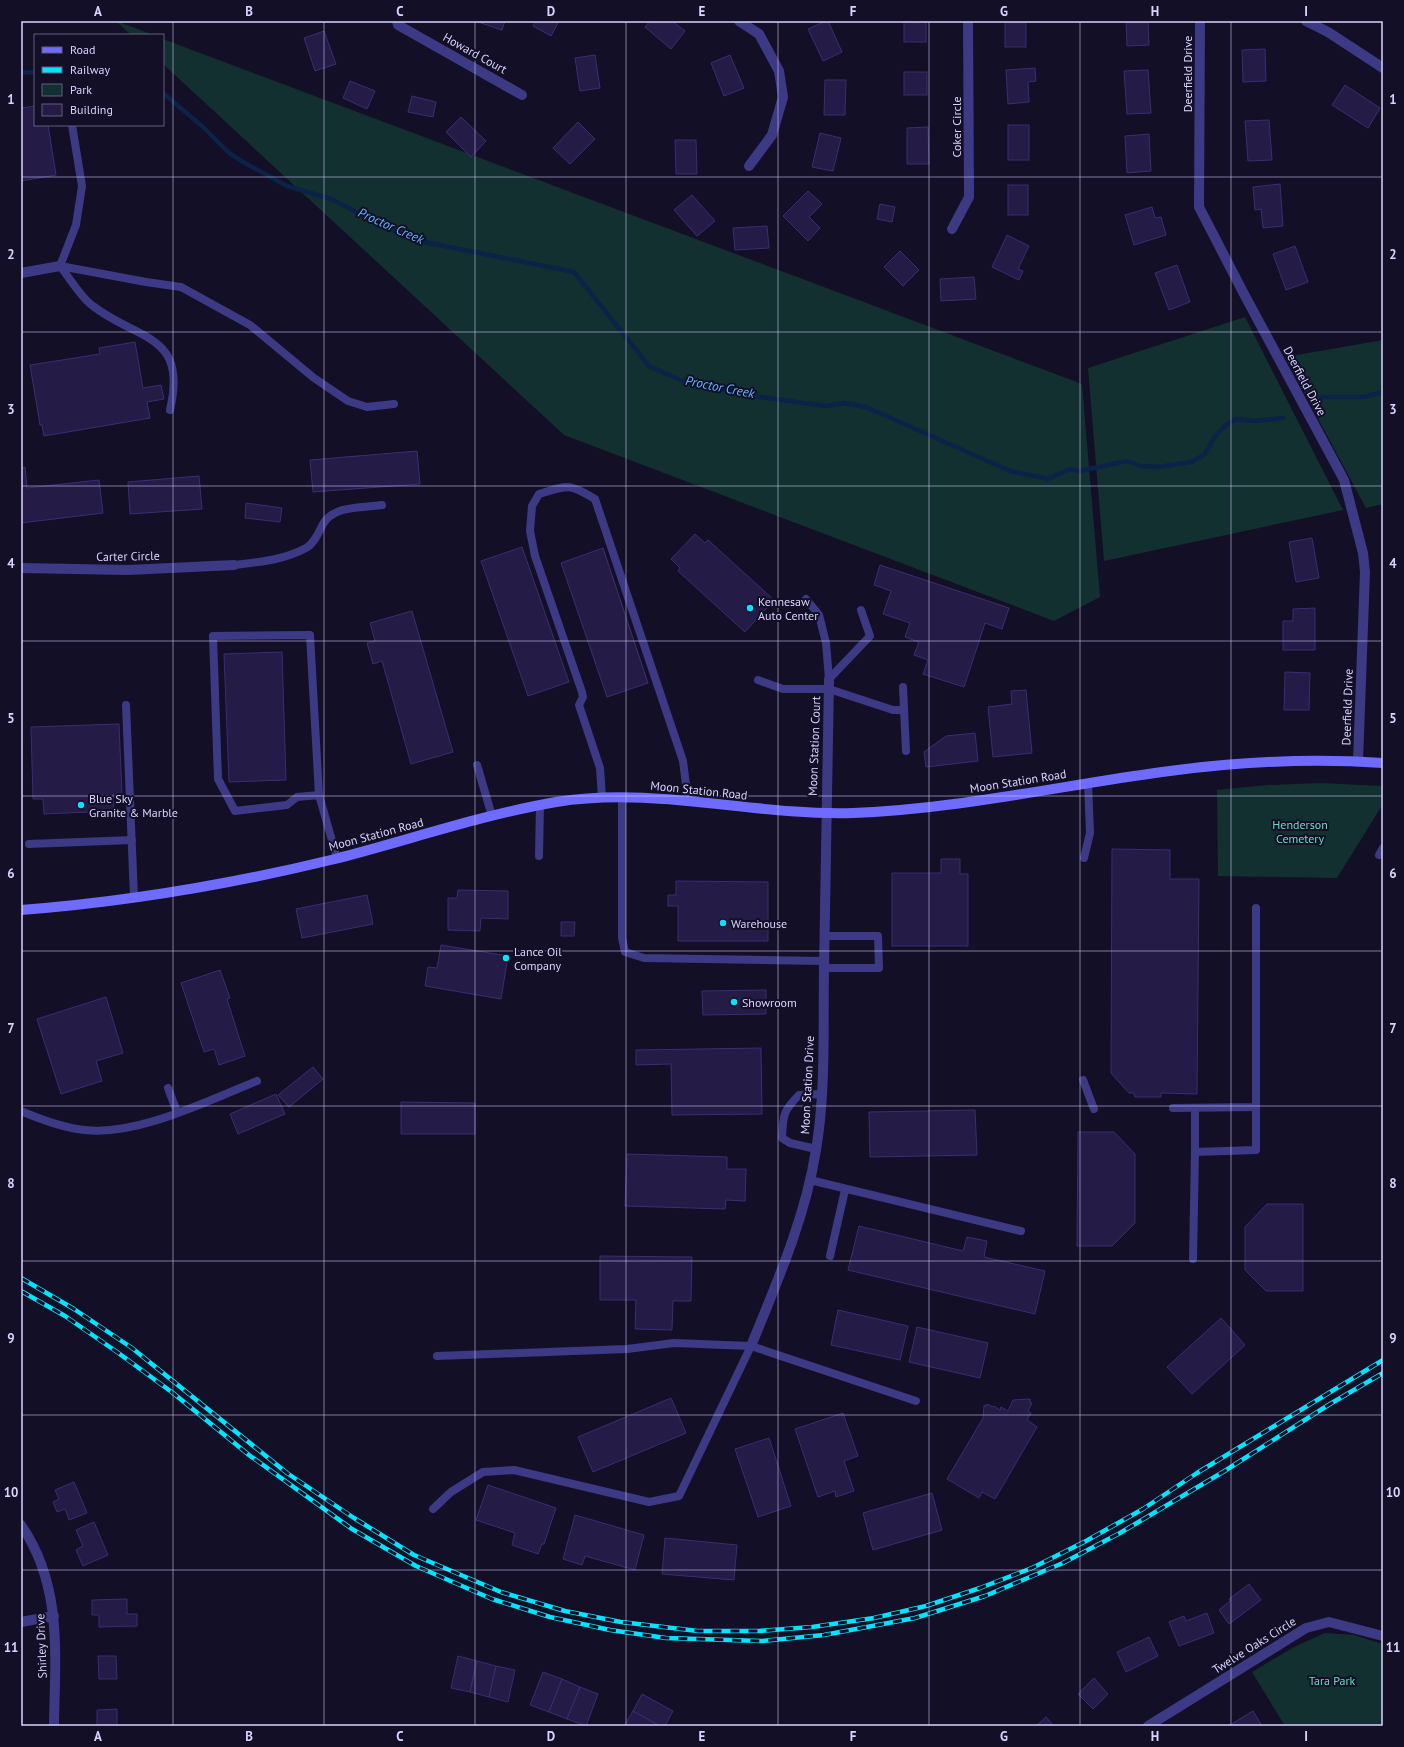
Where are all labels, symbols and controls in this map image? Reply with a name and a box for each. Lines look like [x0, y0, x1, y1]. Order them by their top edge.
text: A [94, 3, 102, 20]
text: B [245, 3, 253, 20]
text: C [396, 3, 404, 20]
text: D [547, 3, 555, 20]
text: E [699, 3, 706, 20]
text: F [850, 3, 857, 20]
text: G [1000, 3, 1008, 20]
text: H [1151, 3, 1159, 20]
text: I [1304, 3, 1308, 20]
street label: Howard Court [440, 29, 510, 77]
legend [34, 34, 164, 126]
street label: Deerfield Drive [1180, 36, 1195, 112]
text: Road [70, 42, 95, 57]
text: Railway [70, 62, 110, 77]
text: Park [70, 82, 92, 97]
text: 1 [7, 91, 15, 108]
text: 1 [1389, 91, 1397, 108]
street label: Coker Circle [949, 96, 964, 158]
text: Building [70, 102, 113, 117]
water label: Proctor Creek [355, 204, 428, 249]
text: 2 [7, 246, 15, 263]
text: 2 [1389, 246, 1397, 263]
street label: Deerfield Drive [1280, 344, 1330, 418]
water label: Proctor Creek [684, 372, 757, 402]
text: 3 [7, 401, 15, 418]
text: 3 [1389, 401, 1397, 418]
street label: Carter Circle [96, 548, 160, 564]
text: 4 [7, 555, 15, 572]
text: 4 [1389, 555, 1397, 572]
place label: Kennesaw Auto Center [758, 594, 818, 623]
marker: Kennesaw Auto Center [745, 603, 755, 613]
street label: Deerfield Drive [1338, 668, 1356, 746]
street label: Moon Station Court [805, 696, 823, 796]
text: 5 [7, 710, 15, 727]
text: 5 [1389, 710, 1397, 727]
street label: Moon Station Road [969, 766, 1067, 796]
street label: Moon Station Road [650, 777, 748, 803]
place label: Blue Sky Granite & Marble [89, 791, 178, 820]
marker: Blue Sky Granite & Marble [76, 800, 86, 810]
street label: Moon Station Road [327, 814, 425, 854]
park label: Henderson Cemetery [1272, 817, 1328, 846]
text: 6 [7, 865, 15, 882]
text: 6 [1389, 865, 1397, 882]
place label: Warehouse [731, 916, 787, 931]
marker: Warehouse [718, 918, 728, 928]
place label: Lance Oil Company [514, 944, 562, 973]
marker: Lance Oil Company [501, 953, 511, 963]
place label: Showroom [742, 995, 797, 1010]
marker: Showroom [729, 997, 739, 1007]
text: 7 [7, 1020, 15, 1037]
text: 7 [1389, 1020, 1397, 1037]
street label: Moon Station Drive [797, 1035, 817, 1135]
text: 8 [7, 1175, 15, 1192]
text: 8 [1389, 1175, 1397, 1192]
text: 9 [7, 1330, 15, 1347]
text: 9 [1389, 1330, 1397, 1347]
text: 10 [4, 1484, 18, 1501]
text: 10 [1386, 1484, 1400, 1501]
street label: Shirley Drive [32, 1613, 50, 1679]
street label: Twelve Oaks Circle [1209, 1613, 1299, 1677]
text: 11 [4, 1639, 18, 1656]
text: 11 [1386, 1639, 1400, 1656]
park label: Tara Park [1309, 1673, 1356, 1688]
text: A [94, 1728, 102, 1745]
text: B [245, 1728, 253, 1745]
text: C [396, 1728, 404, 1745]
text: D [547, 1728, 555, 1745]
text: E [699, 1728, 706, 1745]
text: F [850, 1728, 857, 1745]
text: G [1000, 1728, 1008, 1745]
text: H [1151, 1728, 1159, 1745]
text: I [1304, 1728, 1308, 1745]

